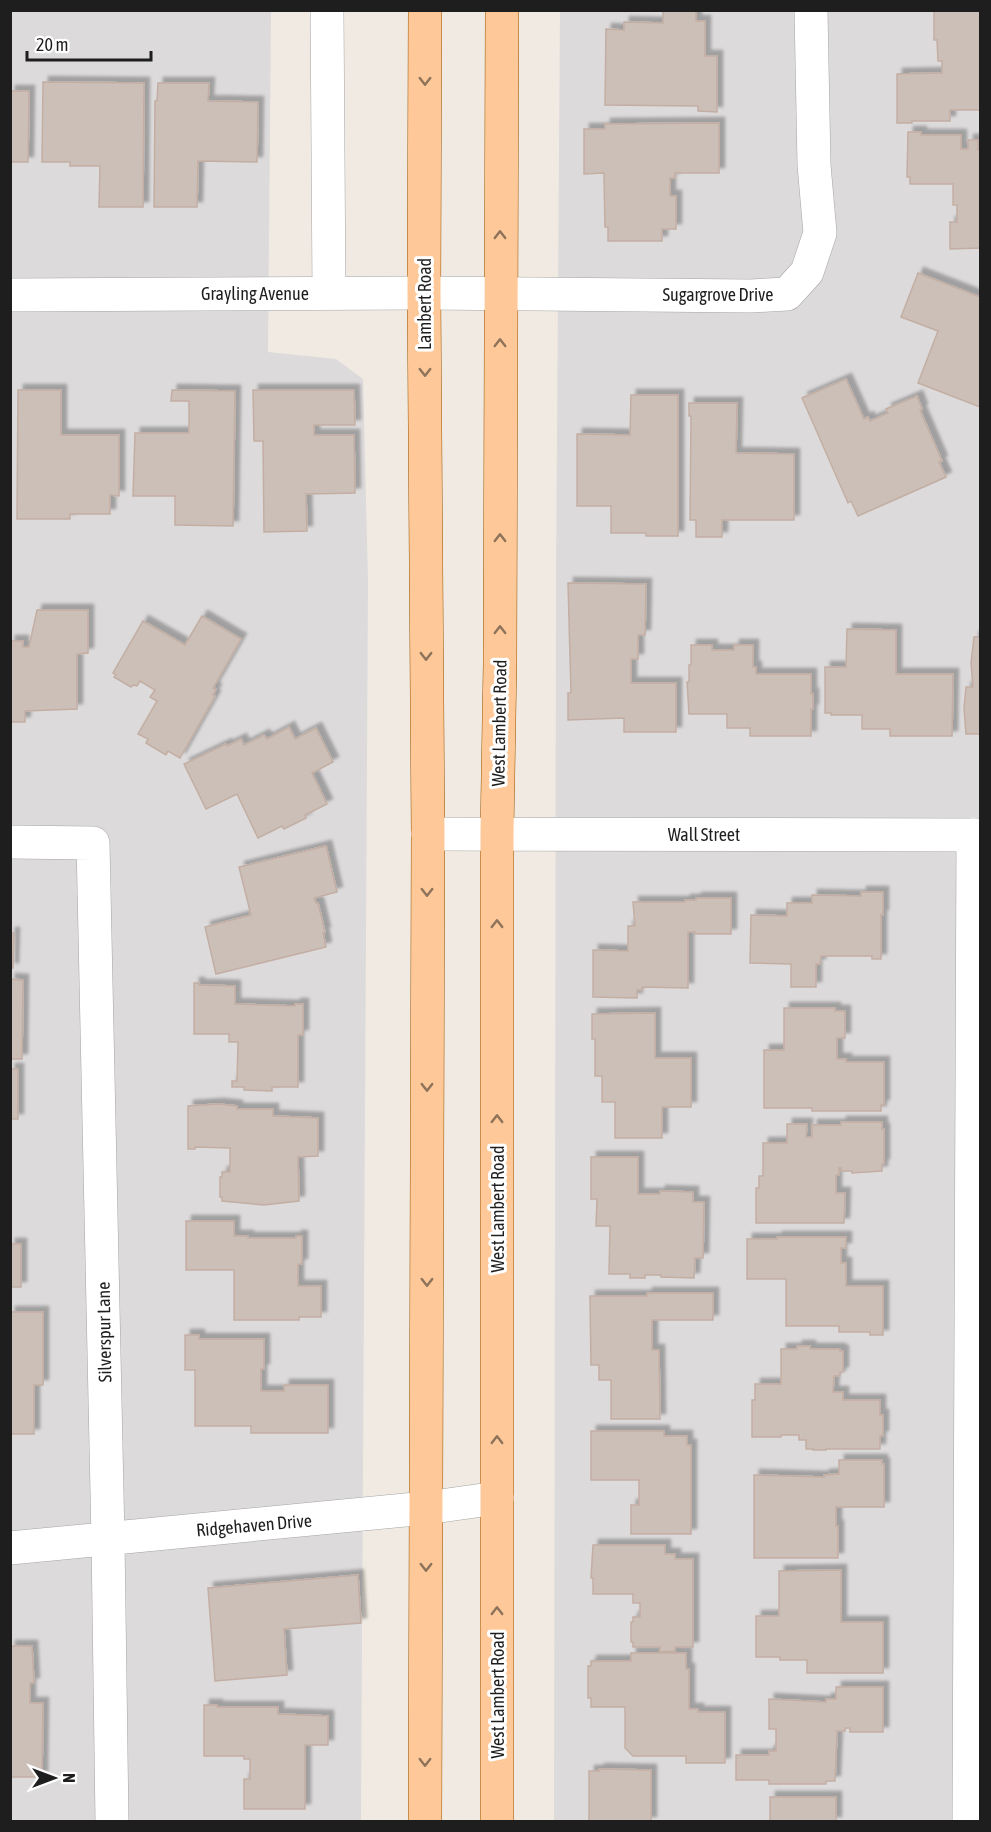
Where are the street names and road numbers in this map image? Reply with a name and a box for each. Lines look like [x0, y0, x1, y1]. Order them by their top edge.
street label: Lambert Road [414, 258, 435, 350]
street label: Grayling Avenue [201, 283, 309, 304]
street label: Sugargrove Drive [663, 284, 773, 305]
street label: West Lambert Road [487, 659, 511, 787]
street label: Wall Street [668, 824, 740, 845]
street label: West Lambert Road [487, 1146, 508, 1272]
street label: Silverspur Lane [93, 1282, 115, 1382]
street label: Ridgehaven Drive [195, 1509, 313, 1541]
street label: West Lambert Road [487, 1632, 508, 1758]

